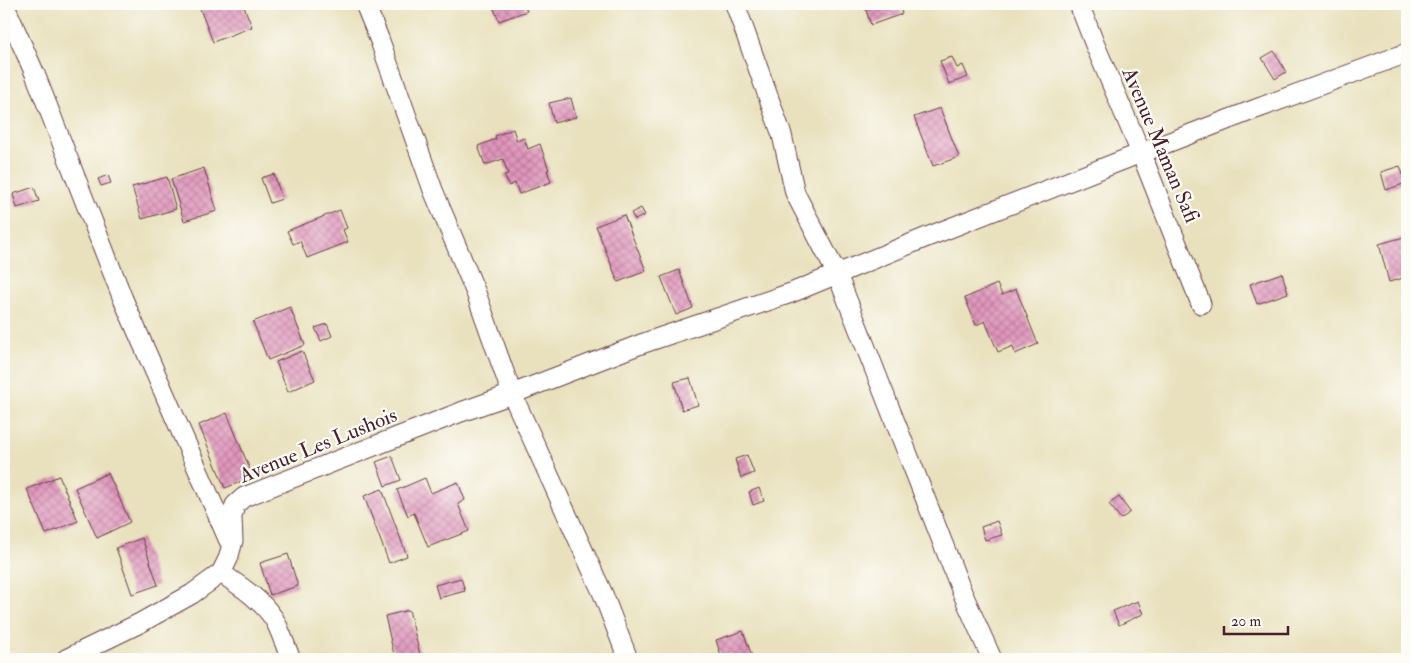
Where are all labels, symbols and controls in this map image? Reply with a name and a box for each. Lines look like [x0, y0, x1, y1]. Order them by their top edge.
street label: Avenue Maman Safi [1115, 63, 1206, 227]
street label: Avenue Les Lushois [234, 401, 401, 490]
scale bar [1224, 603, 1287, 635]
text: 20 m [1231, 612, 1261, 631]

